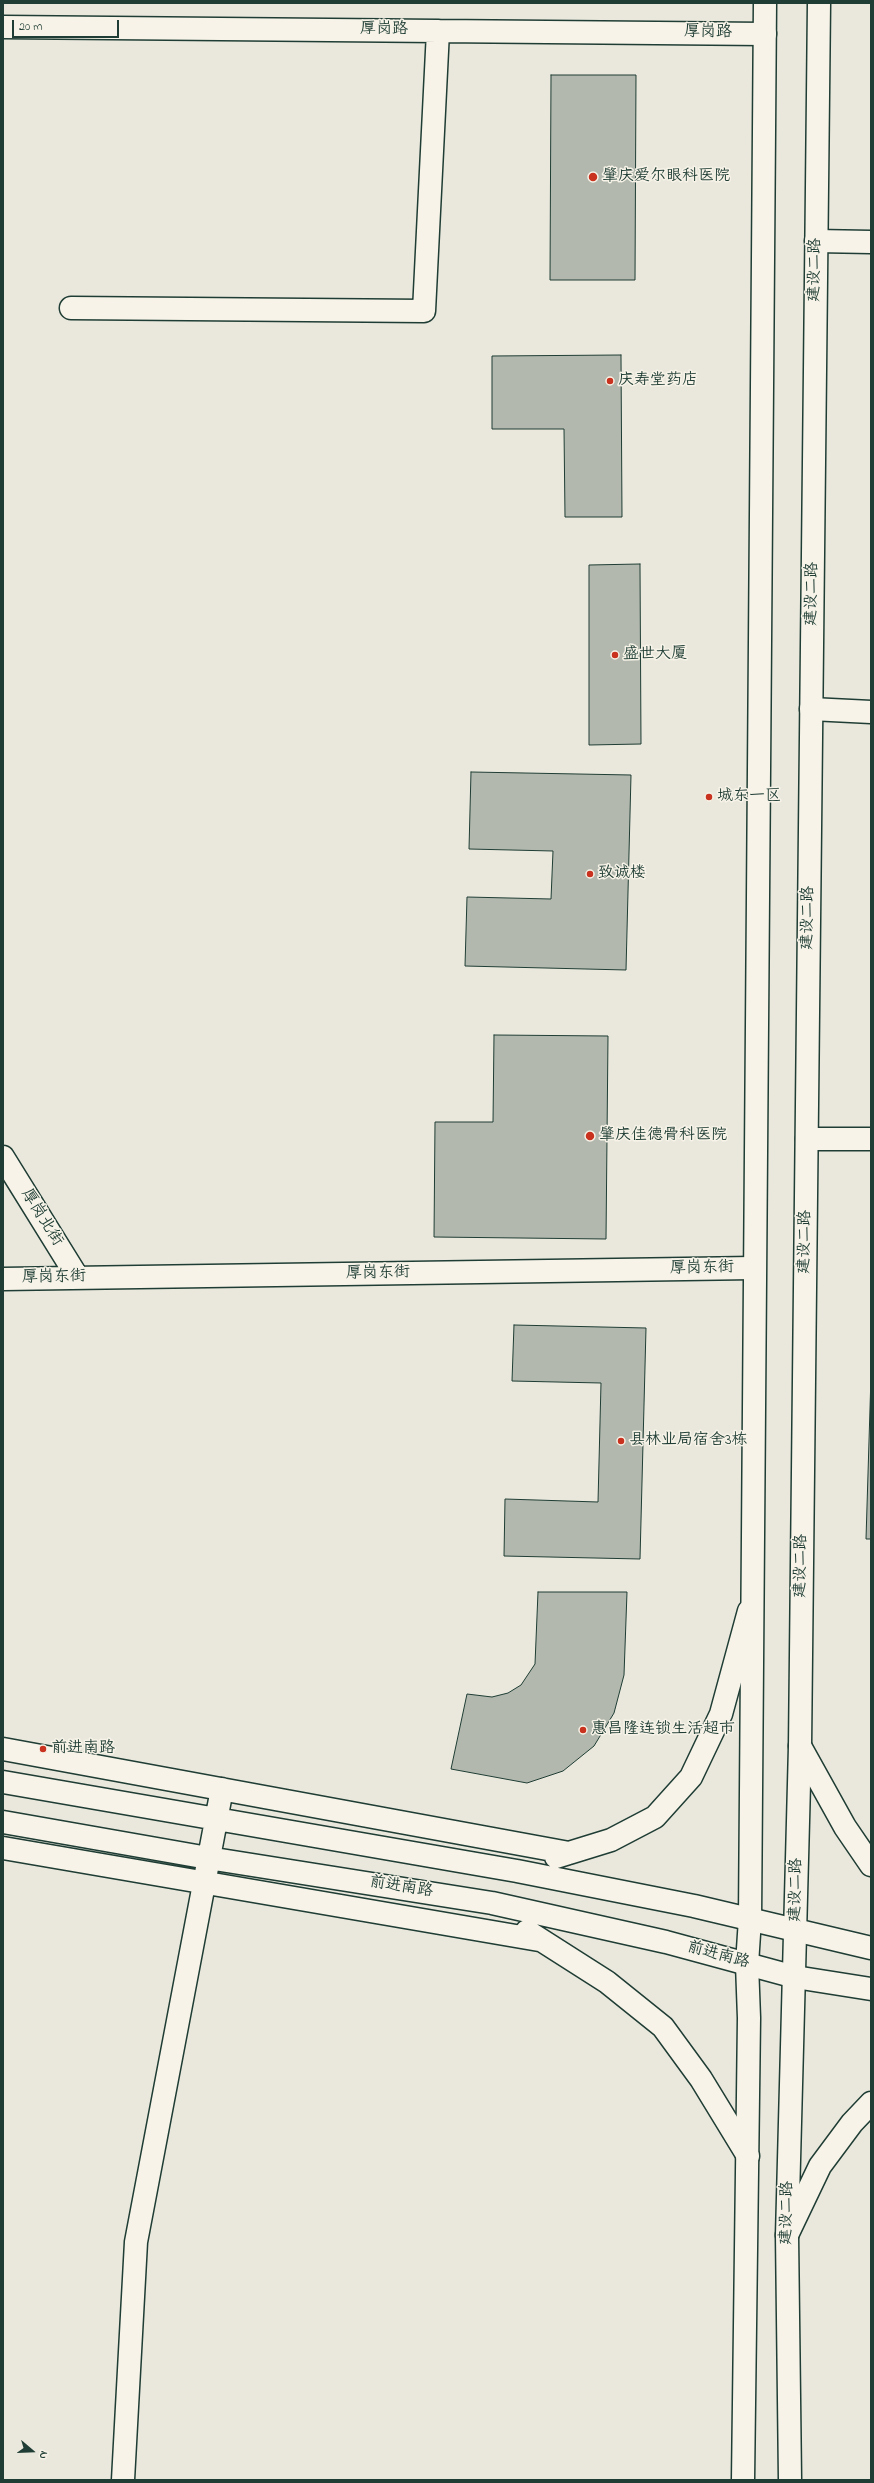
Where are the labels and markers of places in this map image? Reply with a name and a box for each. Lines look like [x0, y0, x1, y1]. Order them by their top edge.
place label: 肇庆爱尔眼科医院 [602, 167, 730, 187]
marker: 肇庆爱尔眼科医院 [587, 171, 599, 183]
place label: 庆寿堂药店 [618, 371, 698, 391]
marker: 庆寿堂药店 [605, 376, 615, 386]
place label: 盛世大厦 [623, 645, 687, 665]
marker: 盛世大厦 [610, 650, 620, 660]
place label: 城东一区 [717, 787, 781, 807]
marker: 城东一区 [704, 792, 714, 802]
place label: 致诚楼 [598, 864, 646, 884]
marker: 致诚楼 [585, 869, 595, 879]
place label: 肇庆佳德骨科医院 [599, 1126, 727, 1146]
marker: 肇庆佳德骨科医院 [584, 1130, 596, 1142]
place label: 县林业局宿舍3栋 [629, 1431, 748, 1451]
marker: 县林业局宿舍3栋 [616, 1436, 626, 1446]
place label: 惠昌隆连锁生活超市 [591, 1720, 735, 1740]
marker: 惠昌隆连锁生活超市 [578, 1725, 588, 1735]
place label: 前进南路 [51, 1739, 115, 1759]
marker: 前进南路 [38, 1744, 48, 1754]

